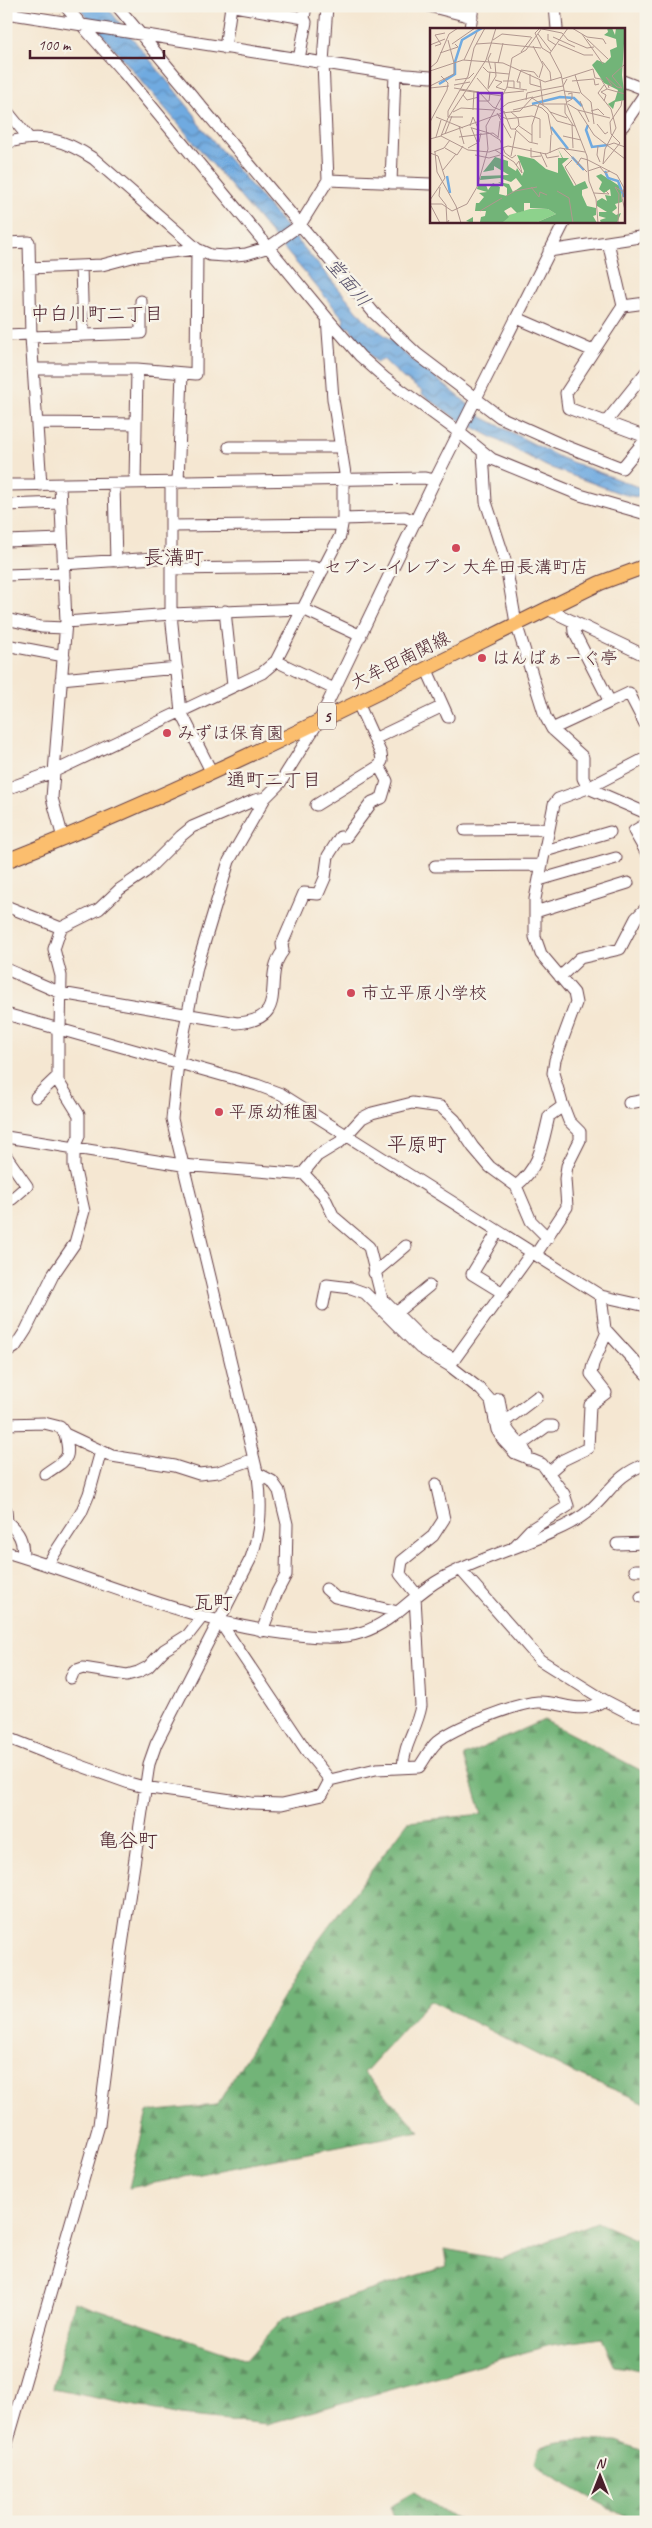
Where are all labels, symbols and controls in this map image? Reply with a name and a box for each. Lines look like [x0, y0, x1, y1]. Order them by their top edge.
scale bar [30, 28, 164, 60]
inset map [430, 28, 624, 222]
text: 100 m [38, 36, 72, 55]
water label: 堂面川 [321, 253, 376, 312]
district label: 中白川町二丁目 [30, 302, 164, 326]
marker: セブン−イレブン 大牟田長溝町店 [450, 542, 462, 554]
district label: 長溝町 [144, 545, 204, 570]
place label: セブン−イレブン 大牟田長溝町店 [324, 556, 588, 578]
street label: 大牟田南関線 [347, 626, 453, 694]
place label: はんばぁーぐ亭 [492, 647, 618, 669]
marker: はんばぁーぐ亭 [476, 652, 488, 664]
road number: 5 [318, 702, 336, 729]
place label: みずほ保育園 [177, 722, 284, 744]
marker: みずほ保育園 [161, 727, 173, 739]
district label: 通町二丁目 [226, 768, 322, 792]
place label: 市立平原小学校 [361, 982, 487, 1004]
marker: 市立平原小学校 [345, 987, 357, 999]
place label: 平原幼稚園 [229, 1101, 319, 1123]
marker: 平原幼稚園 [213, 1106, 225, 1118]
district label: 平原町 [387, 1132, 447, 1157]
district label: 瓦町 [193, 1590, 233, 1615]
district label: 亀谷町 [98, 1828, 158, 1853]
north arrow [574, 2450, 624, 2500]
text: N [596, 2455, 607, 2472]

